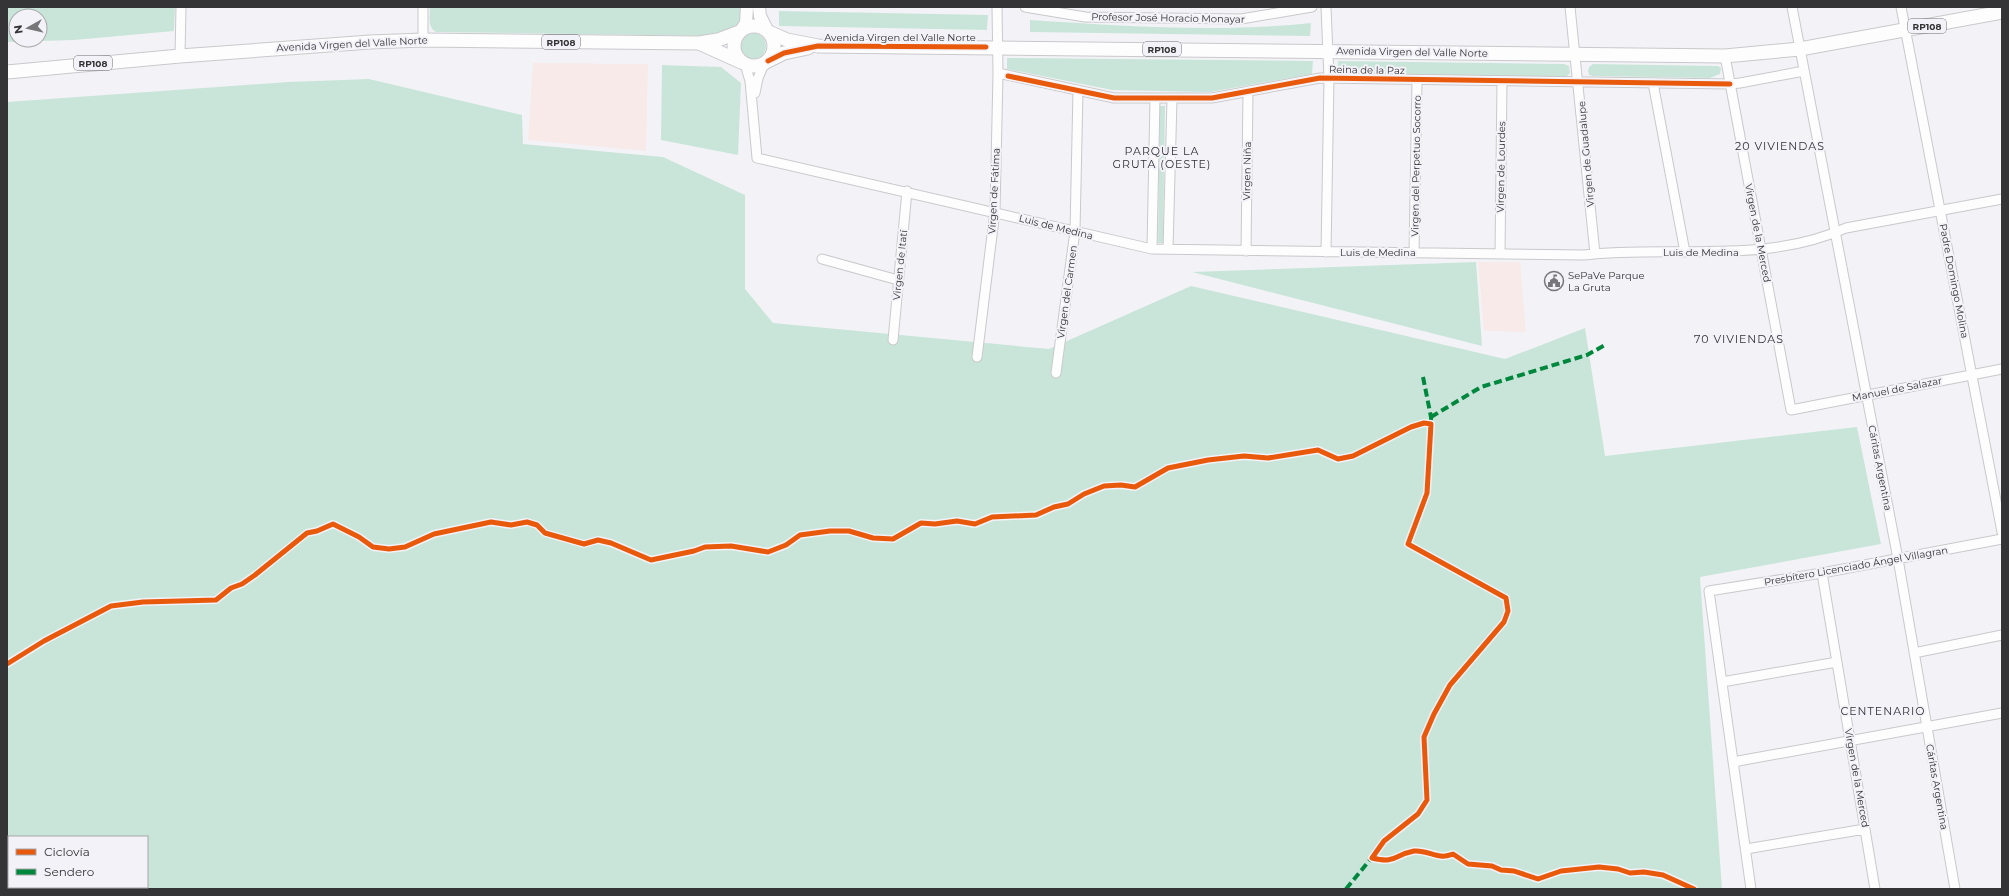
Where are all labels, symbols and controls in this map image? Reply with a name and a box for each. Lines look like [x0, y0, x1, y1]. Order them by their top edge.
north arrow [8, 8, 48, 48]
street label: Profesor José Horacio Monayar [1091, 10, 1245, 26]
road number: RP108 [1908, 19, 1946, 33]
text: N [11, 24, 26, 35]
street label: Avenida Virgen del Valle Norte [824, 31, 976, 44]
street label: Avenida Virgen del Valle Norte [276, 34, 428, 54]
road number: RP108 [542, 35, 580, 49]
road number: RP108 [1143, 42, 1181, 56]
street label: Avenida Virgen del Valle Norte [1336, 44, 1488, 60]
road number: RP108 [74, 56, 112, 70]
street label: Reina de la Paz [1329, 63, 1405, 77]
street label: Virgen del Perpetuo Socorro [1408, 95, 1424, 237]
street label: Virgen de Guadalupe [1575, 100, 1597, 208]
street label: Virgen de Lourdes [1494, 121, 1508, 213]
district label: 20 VIVIENDAS [1735, 139, 1825, 153]
street label: Virgen Niña [1240, 141, 1254, 201]
district label: PARQUE LA GRUTA (OESTE) [1113, 144, 1211, 171]
street label: Virgen de Fátima [985, 148, 1003, 234]
street label: Virgen de la Merced [1742, 183, 1774, 283]
street label: Luis de Medina [1018, 212, 1094, 242]
street label: Padre Domingo Molina [1937, 223, 1971, 339]
street label: Virgen de Itatí [890, 228, 910, 301]
street label: Virgen del Carmen [1054, 245, 1080, 339]
street label: Luis de Medina [1340, 246, 1416, 259]
street label: Luis de Medina [1663, 246, 1739, 259]
place label: SePaVe Parque La Gruta [1568, 269, 1645, 294]
public building icon: SePaVe Parque La Gruta [1543, 270, 1565, 292]
district label: 70 VIVIENDAS [1694, 332, 1784, 346]
street label: Manuel de Salazar [1851, 374, 1943, 404]
street label: Cáritas Argentina [1865, 424, 1895, 512]
street label: Presbítero Licenciado Ángel Villagran [1763, 543, 1949, 589]
district label: CENTENARIO [1840, 704, 1926, 718]
street label: Virgen de la Merced [1842, 728, 1872, 828]
street label: Cáritas Argentina [1923, 743, 1951, 831]
legend [8, 836, 148, 888]
text: Ciclovía [44, 844, 90, 859]
text: Sendero [44, 864, 94, 879]

